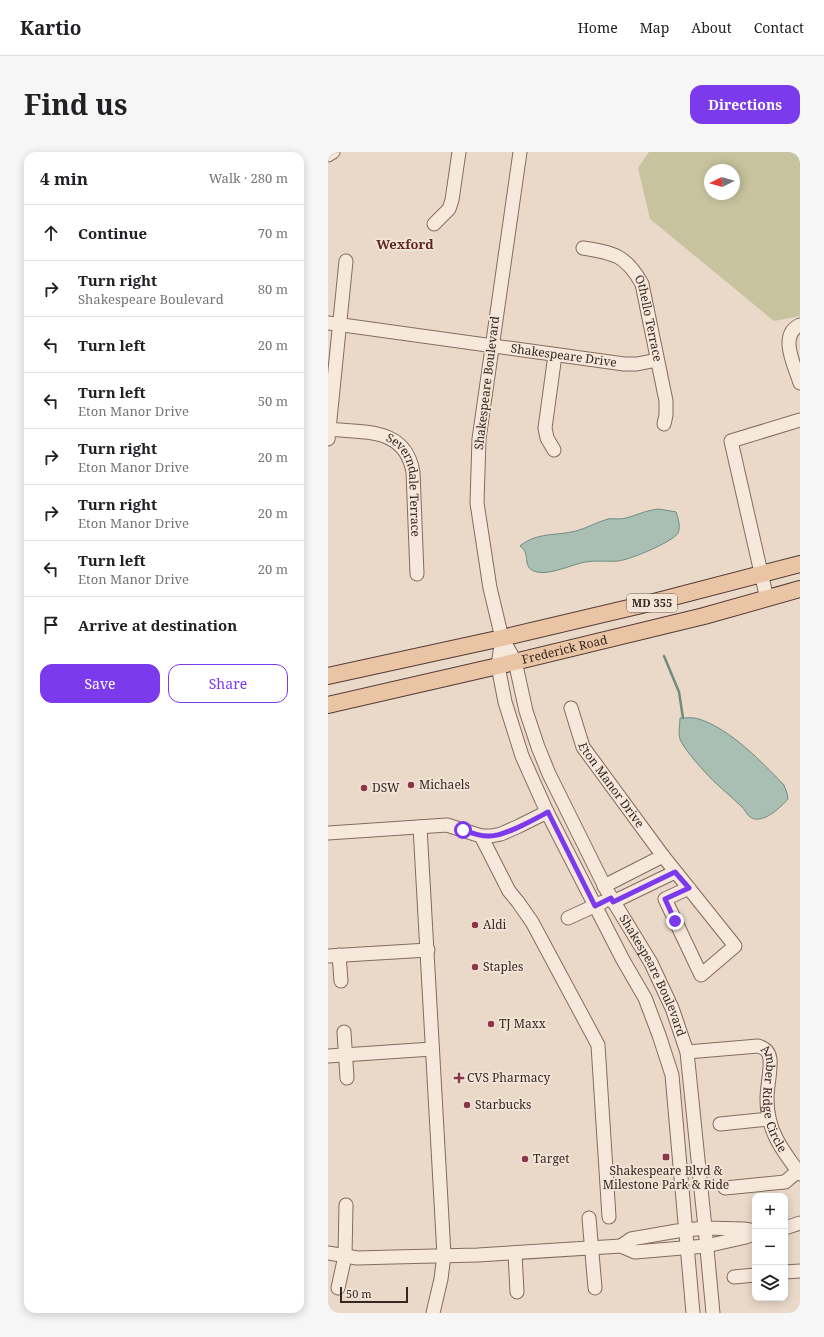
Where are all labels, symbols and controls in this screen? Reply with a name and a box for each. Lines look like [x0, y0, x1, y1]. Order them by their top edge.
text: Kartio [20, 15, 81, 41]
text: Home [578, 18, 618, 37]
text: Map [640, 18, 669, 37]
text: About [691, 18, 732, 37]
text: Contact [754, 18, 804, 37]
text: Find us [24, 85, 128, 123]
button: Directions [690, 85, 800, 124]
north arrow [704, 164, 740, 200]
text: 4 min [40, 167, 88, 190]
text: Walk · 280 m [209, 169, 288, 187]
icon: ahead [40, 222, 62, 244]
text: Continue [78, 223, 147, 243]
text: 70 m [258, 224, 288, 242]
district label: Wexford [376, 235, 434, 253]
text: Turn right [78, 270, 157, 290]
street label: Othello Terrace [630, 271, 667, 363]
icon: right [40, 278, 62, 300]
text: 80 m [258, 280, 288, 298]
text: Shakespeare Boulevard [78, 290, 224, 308]
street label: Shakespeare Boulevard [470, 315, 503, 451]
icon: left [40, 334, 62, 356]
text: Turn left [78, 335, 146, 355]
text: 20 m [258, 336, 288, 354]
street label: Shakespeare Drive [510, 339, 618, 371]
text: Turn left [78, 382, 146, 402]
icon: left [40, 390, 62, 412]
text: 50 m [258, 392, 288, 410]
text: Eton Manor Drive [78, 402, 189, 420]
street label: Severndale Terrace [384, 429, 425, 537]
text: Turn right [78, 438, 157, 458]
icon: right [40, 446, 62, 468]
text: 20 m [258, 448, 288, 466]
text: Eton Manor Drive [78, 458, 189, 476]
text: Turn right [78, 494, 157, 514]
icon: right [40, 502, 62, 524]
text: 20 m [258, 504, 288, 522]
text: Eton Manor Drive [78, 514, 189, 532]
text: Turn left [78, 550, 146, 570]
icon: left [40, 558, 62, 580]
text: 20 m [258, 560, 288, 578]
text: Eton Manor Drive [78, 570, 189, 588]
road number: MD 355 [627, 594, 677, 612]
icon: arrive [40, 614, 62, 636]
text: Arrive at destination [78, 615, 237, 635]
street label: Frederick Road [520, 631, 610, 668]
button: Save [40, 664, 160, 703]
button: Share [168, 664, 288, 703]
street label: Eton Manor Drive [574, 740, 649, 831]
place label: Michaels [419, 776, 470, 793]
place label: DSW [372, 779, 400, 796]
marker: Michaels [406, 780, 416, 790]
marker: DSW [359, 783, 369, 793]
route start [454, 821, 472, 839]
street label: Shakespeare Boulevard [615, 911, 690, 1039]
route end [666, 912, 684, 930]
place label: Aldi [483, 916, 507, 933]
marker: Aldi [470, 920, 480, 930]
place label: Staples [483, 958, 523, 975]
marker: Staples [470, 962, 480, 972]
place label: TJ Maxx [499, 1015, 546, 1032]
marker: TJ Maxx [486, 1019, 496, 1029]
street label: Amber Ridge Circle [757, 1040, 791, 1156]
place label: CVS Pharmacy [467, 1069, 550, 1086]
marker: CVS Pharmacy [454, 1073, 464, 1083]
place label: Starbucks [475, 1096, 532, 1113]
marker: Starbucks [462, 1100, 472, 1110]
place label: Target [533, 1150, 570, 1167]
marker: Shakespeare Blvd & Milestone Park & Ride [661, 1152, 671, 1162]
marker: Target [520, 1154, 530, 1164]
place label: Shakespeare Blvd & Milestone Park & Ride [603, 1162, 729, 1193]
map controls [752, 1193, 788, 1301]
button: + [752, 1193, 788, 1229]
button: − [752, 1229, 788, 1265]
button: layers [752, 1265, 788, 1301]
scale bar [340, 1285, 408, 1304]
text: 50 m [346, 1286, 372, 1301]

